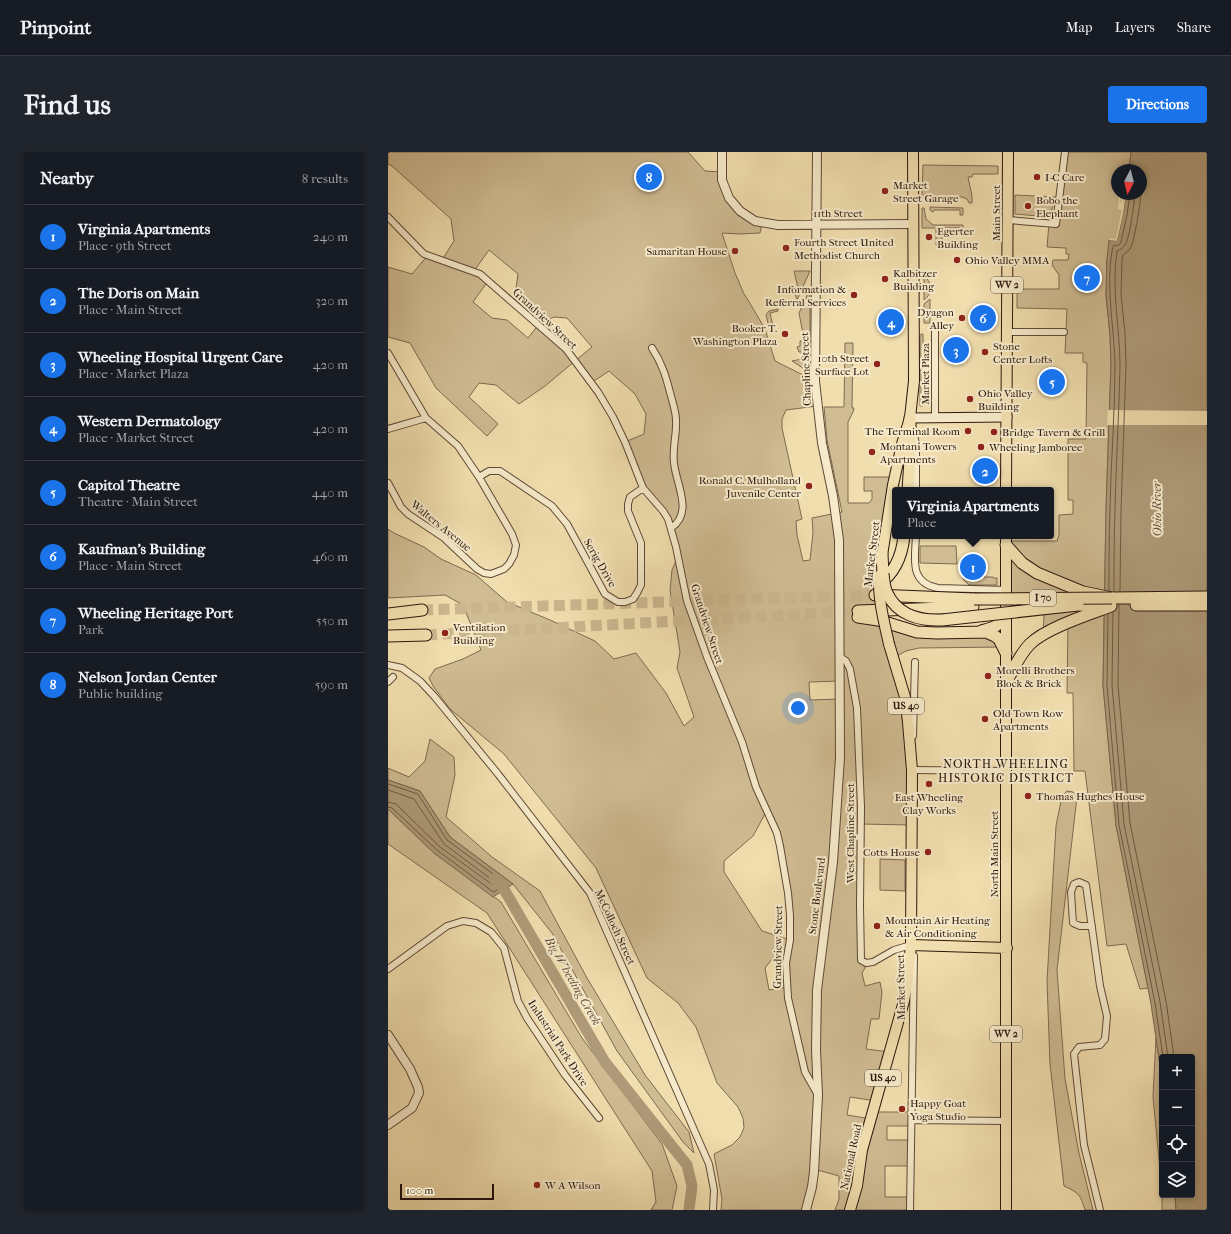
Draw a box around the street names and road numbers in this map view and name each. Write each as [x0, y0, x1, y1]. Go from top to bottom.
street label: Main Street [990, 185, 1003, 241]
street label: 11th Street [813, 207, 863, 220]
road number: WV 2 [991, 277, 1023, 293]
street label: Grandview Street [510, 286, 580, 352]
street label: Chapline Street [798, 332, 814, 406]
street label: Market Plaza [919, 342, 932, 405]
street label: Walters Avenue [407, 497, 474, 555]
street label: Market Street [862, 520, 882, 588]
street label: Serig Drive [581, 536, 619, 590]
street label: Grandview Street [688, 582, 726, 666]
road number: I 70 [1030, 590, 1056, 606]
road number: US 40 [888, 698, 924, 714]
street label: West Chapline Street [844, 783, 857, 884]
street label: North Main Street [988, 810, 1001, 898]
street label: Stone Boulevard [806, 856, 828, 935]
street label: McColloch Street [592, 887, 638, 967]
street label: Grandview Street [771, 905, 785, 989]
street label: Market Street [894, 954, 908, 1020]
street label: Industrial Park Drive [525, 997, 591, 1089]
road number: WV 2 [990, 1026, 1022, 1042]
road number: US 40 [865, 1070, 901, 1086]
street label: National Road [838, 1122, 865, 1191]

